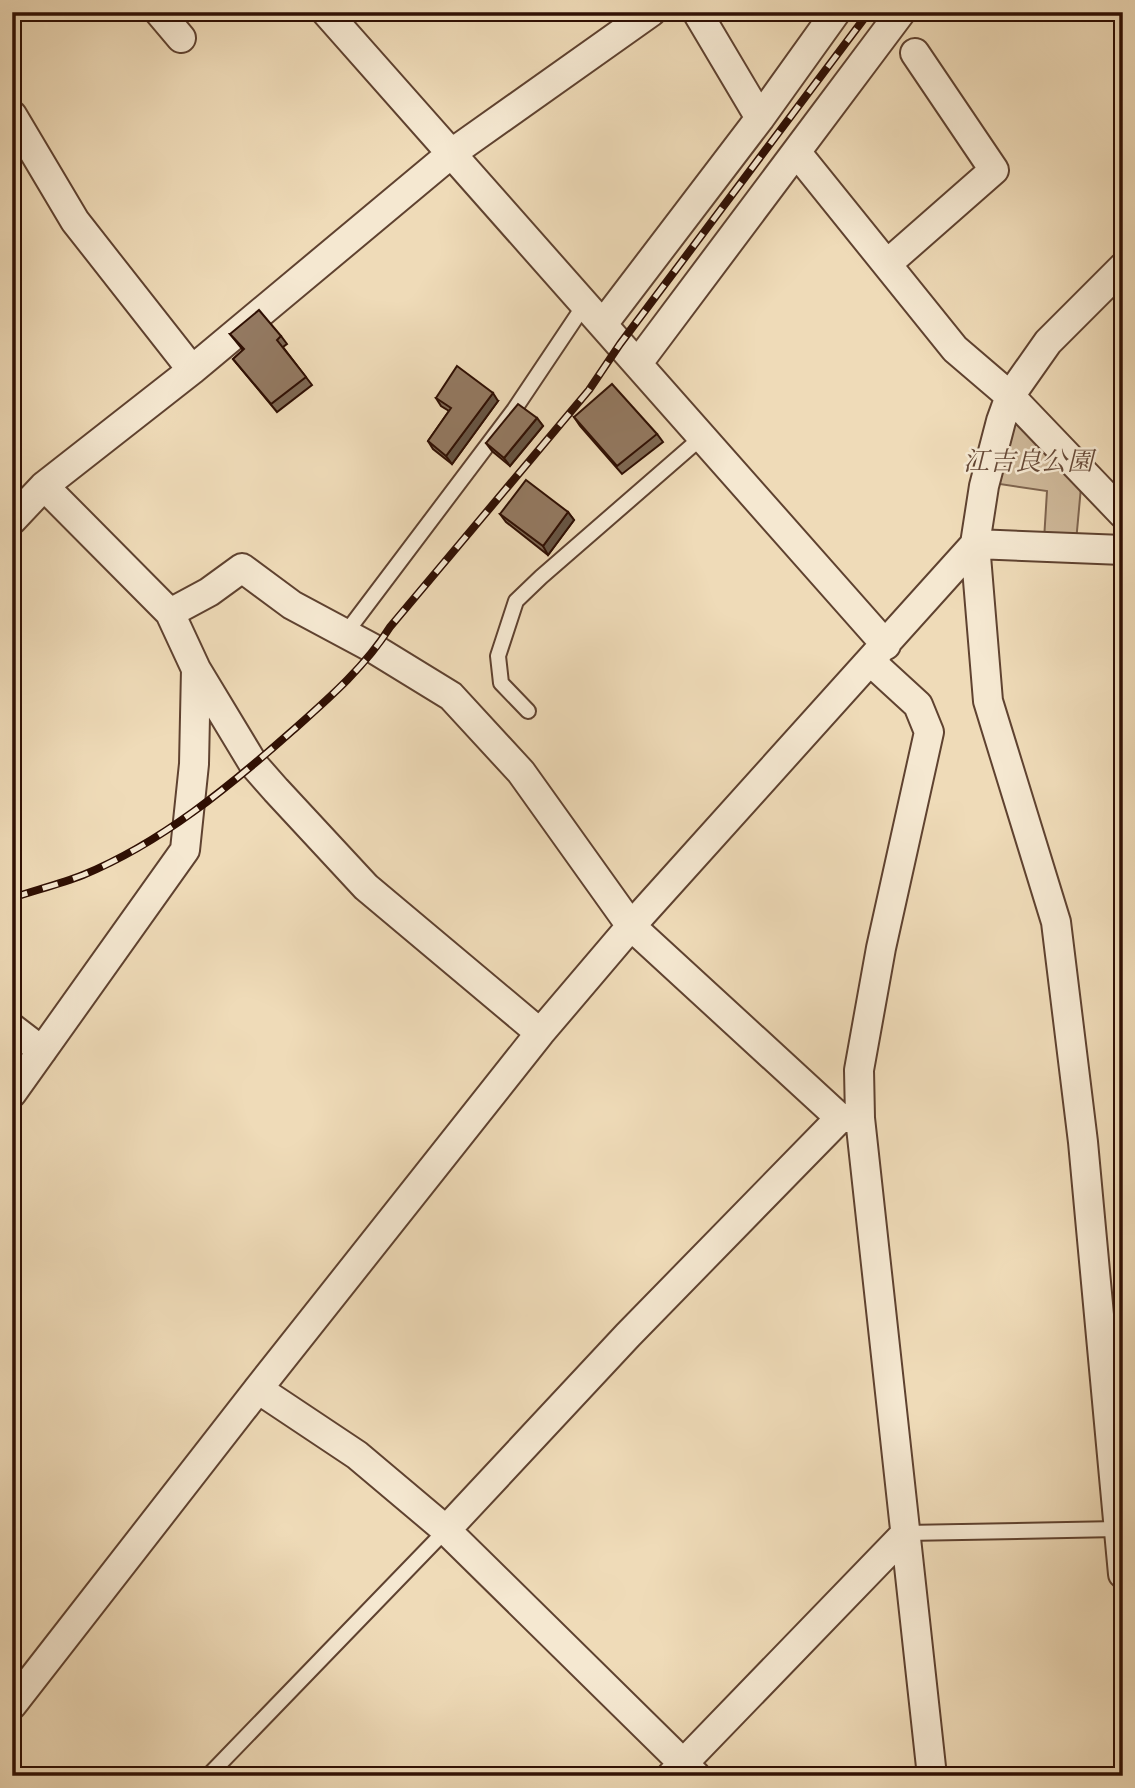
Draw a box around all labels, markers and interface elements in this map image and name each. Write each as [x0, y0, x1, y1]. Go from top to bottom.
park label: 江吉良公園 [963, 441, 1097, 480]

